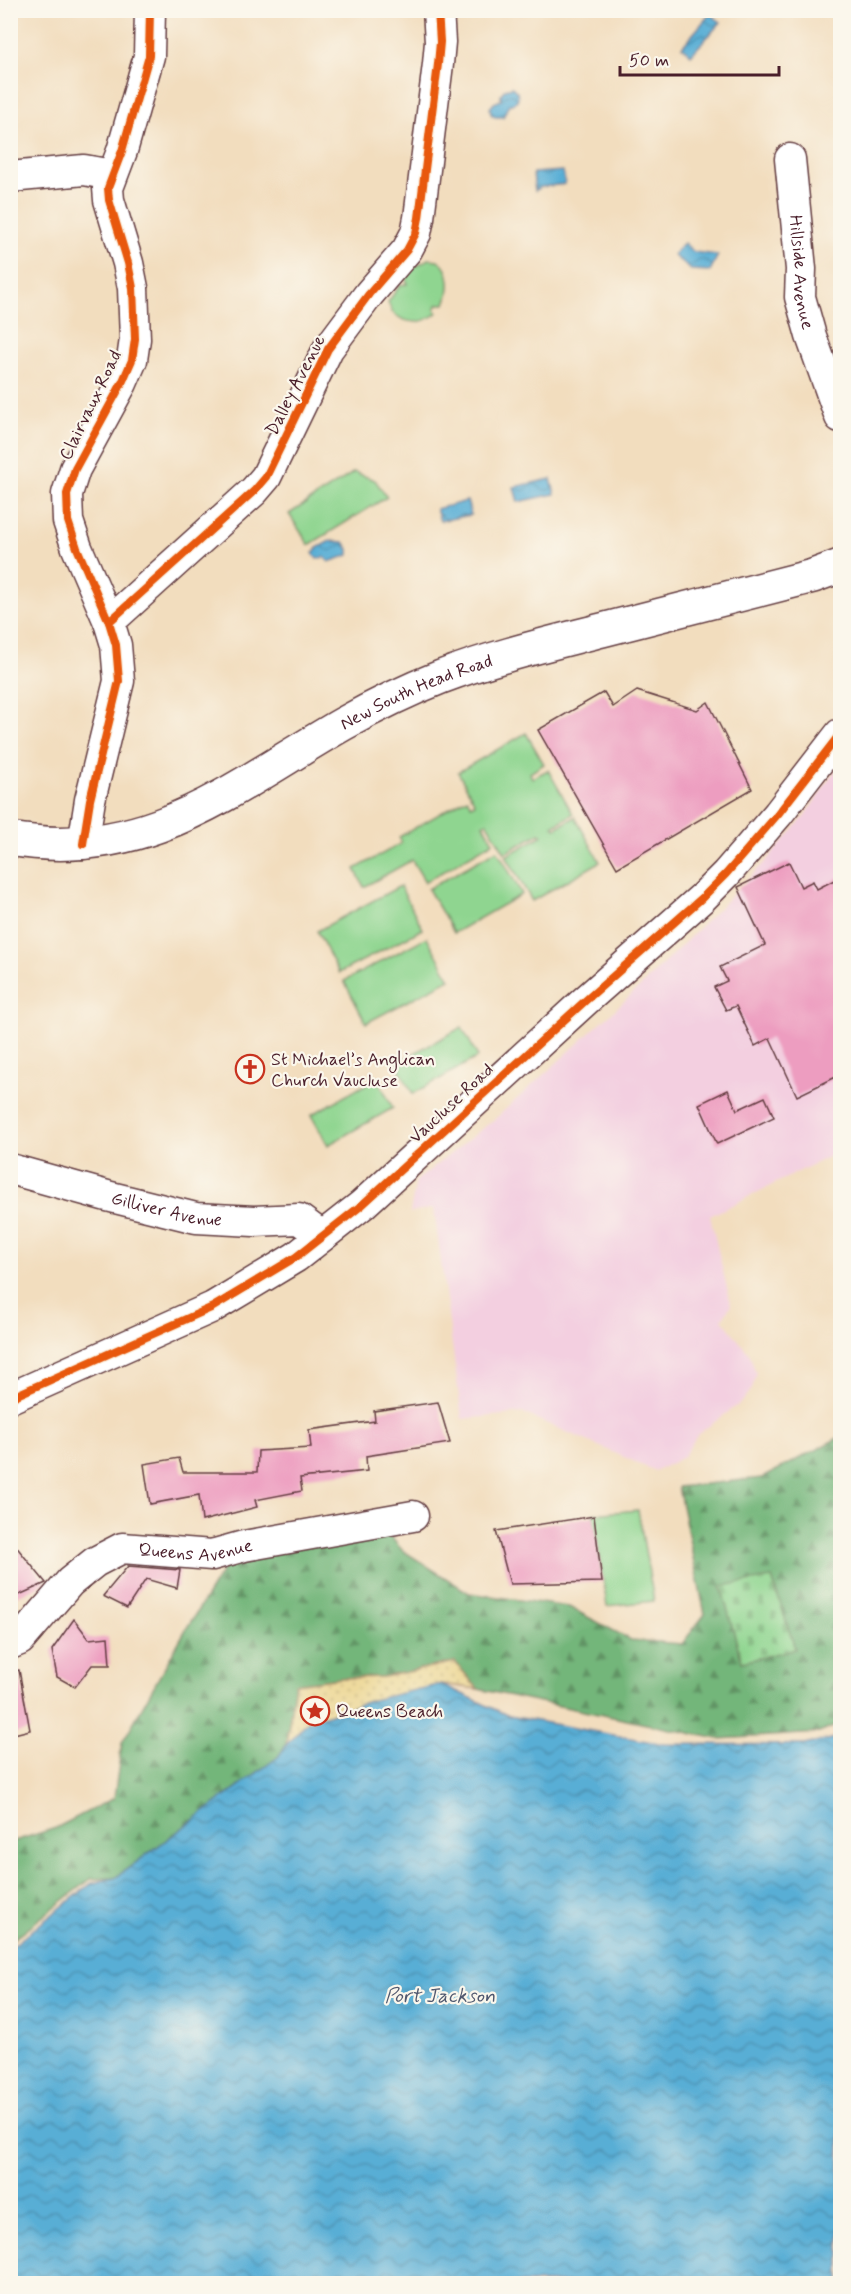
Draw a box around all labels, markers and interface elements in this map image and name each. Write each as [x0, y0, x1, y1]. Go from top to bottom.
scale bar [620, 39, 779, 77]
text: 50 m [629, 49, 669, 73]
street label: Hillside Avenue [783, 214, 820, 333]
street label: Dalley Avenue [260, 331, 332, 440]
street label: Clairvaux Road [54, 346, 128, 464]
street label: New South Head Road [336, 649, 495, 736]
place label: St Michael’s Anglican Church Vaucluse [271, 1048, 435, 1093]
church icon: St Michael’s Anglican Church Vaucluse [234, 1053, 266, 1085]
street label: Vaucluse Road [404, 1058, 499, 1149]
street label: Gilliver Avenue [109, 1186, 223, 1232]
street label: Queens Avenue [137, 1534, 255, 1568]
place icon: Queens Beach [299, 1695, 331, 1727]
place label: Queens Beach [336, 1700, 443, 1724]
water label: Port Jackson [385, 1983, 495, 2010]

